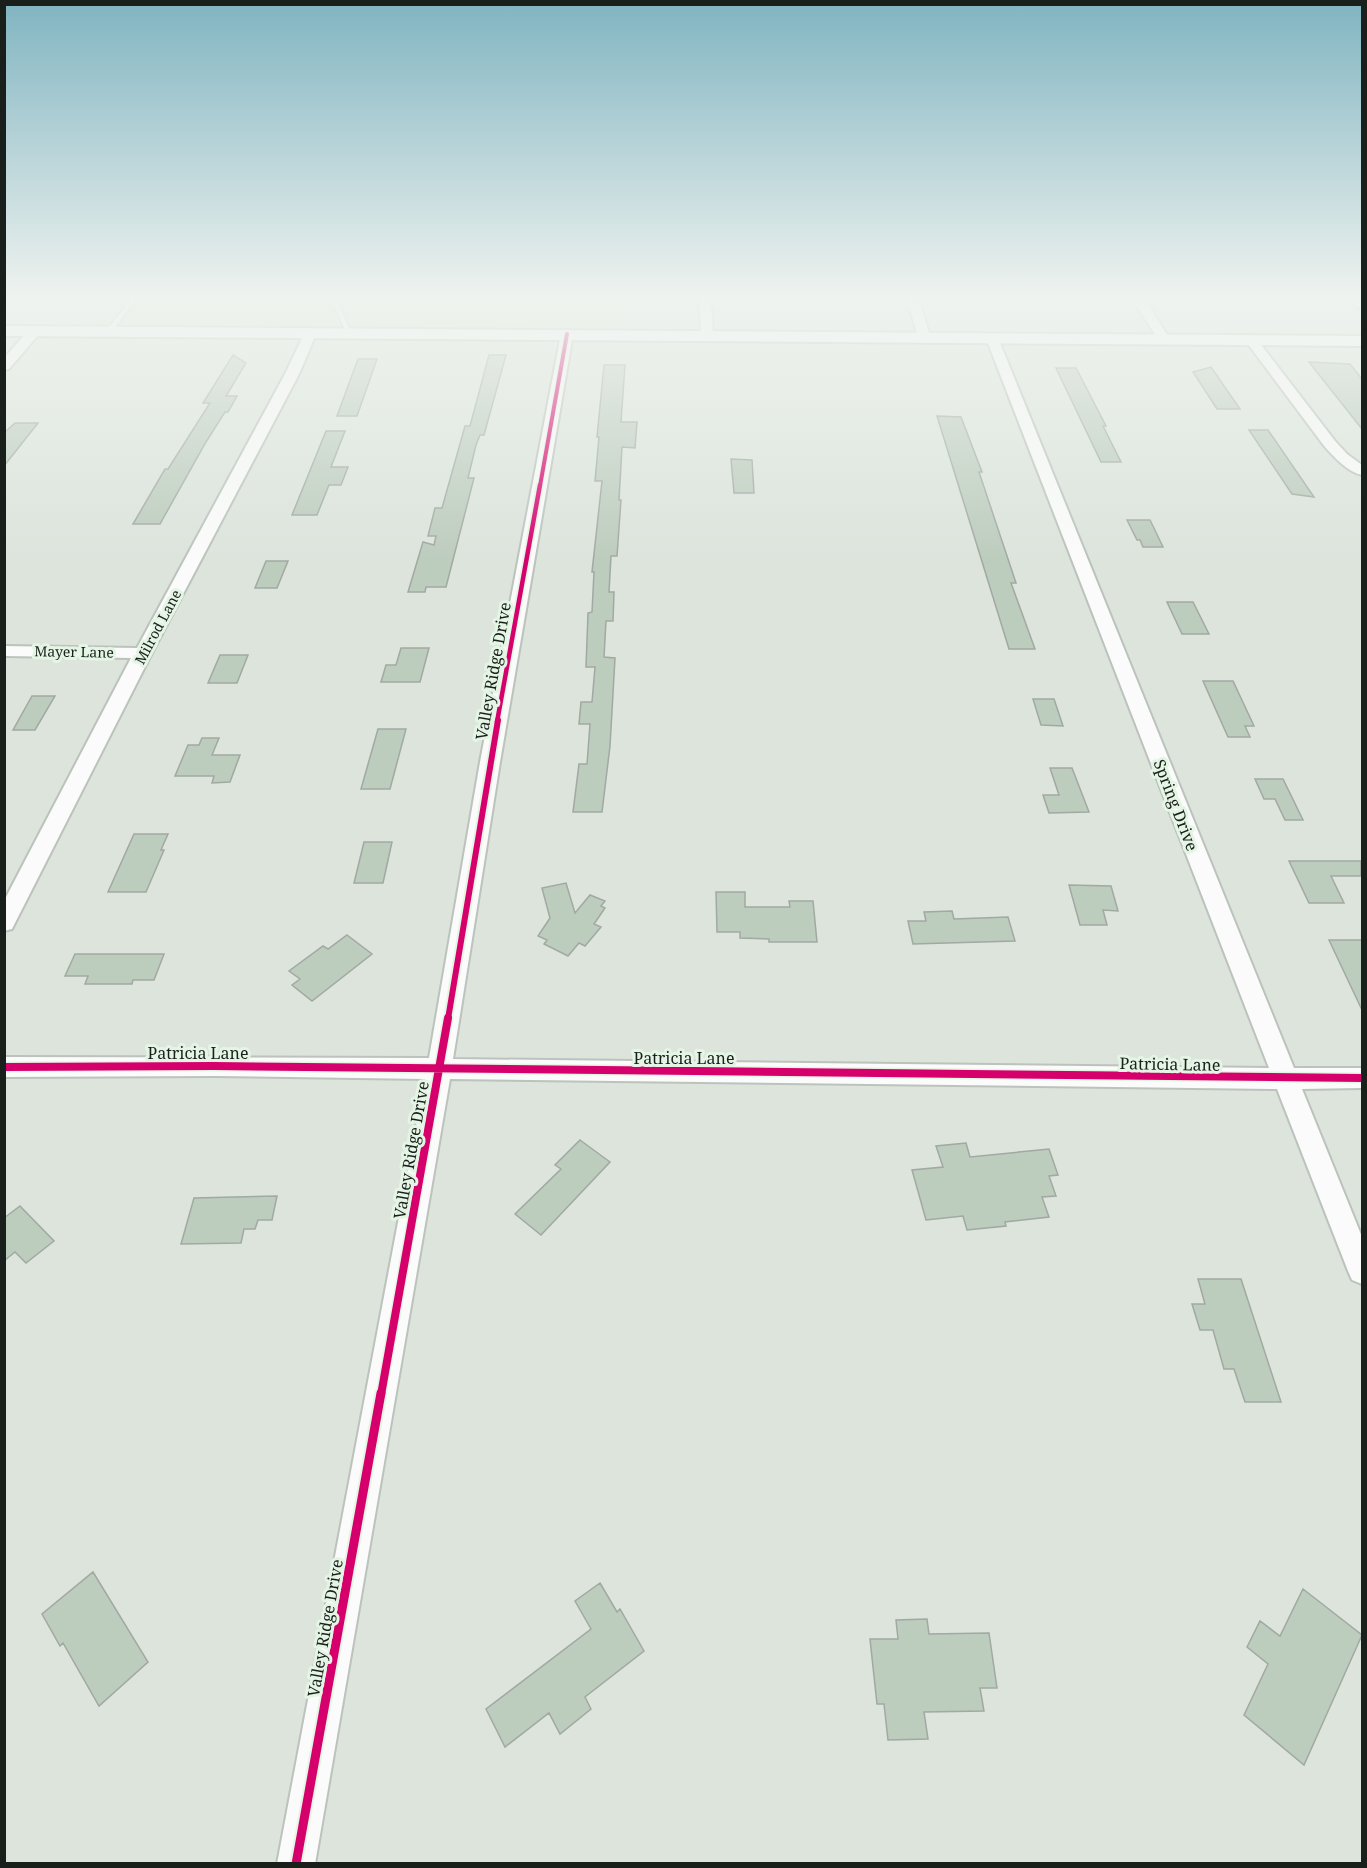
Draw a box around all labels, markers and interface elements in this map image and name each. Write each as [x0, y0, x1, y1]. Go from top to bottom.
street label: Milrod Lane [130, 586, 185, 667]
street label: Valley Ridge Drive [470, 600, 516, 742]
street label: Mayer Lane [34, 641, 114, 662]
street label: Spring Drive [1148, 756, 1204, 854]
street label: Patricia Lane [148, 1042, 248, 1064]
street label: Patricia Lane [634, 1047, 734, 1069]
street label: Patricia Lane [1119, 1052, 1221, 1076]
street label: Valley Ridge Drive [388, 1079, 434, 1221]
street label: Valley Ridge Drive [302, 1557, 348, 1699]

